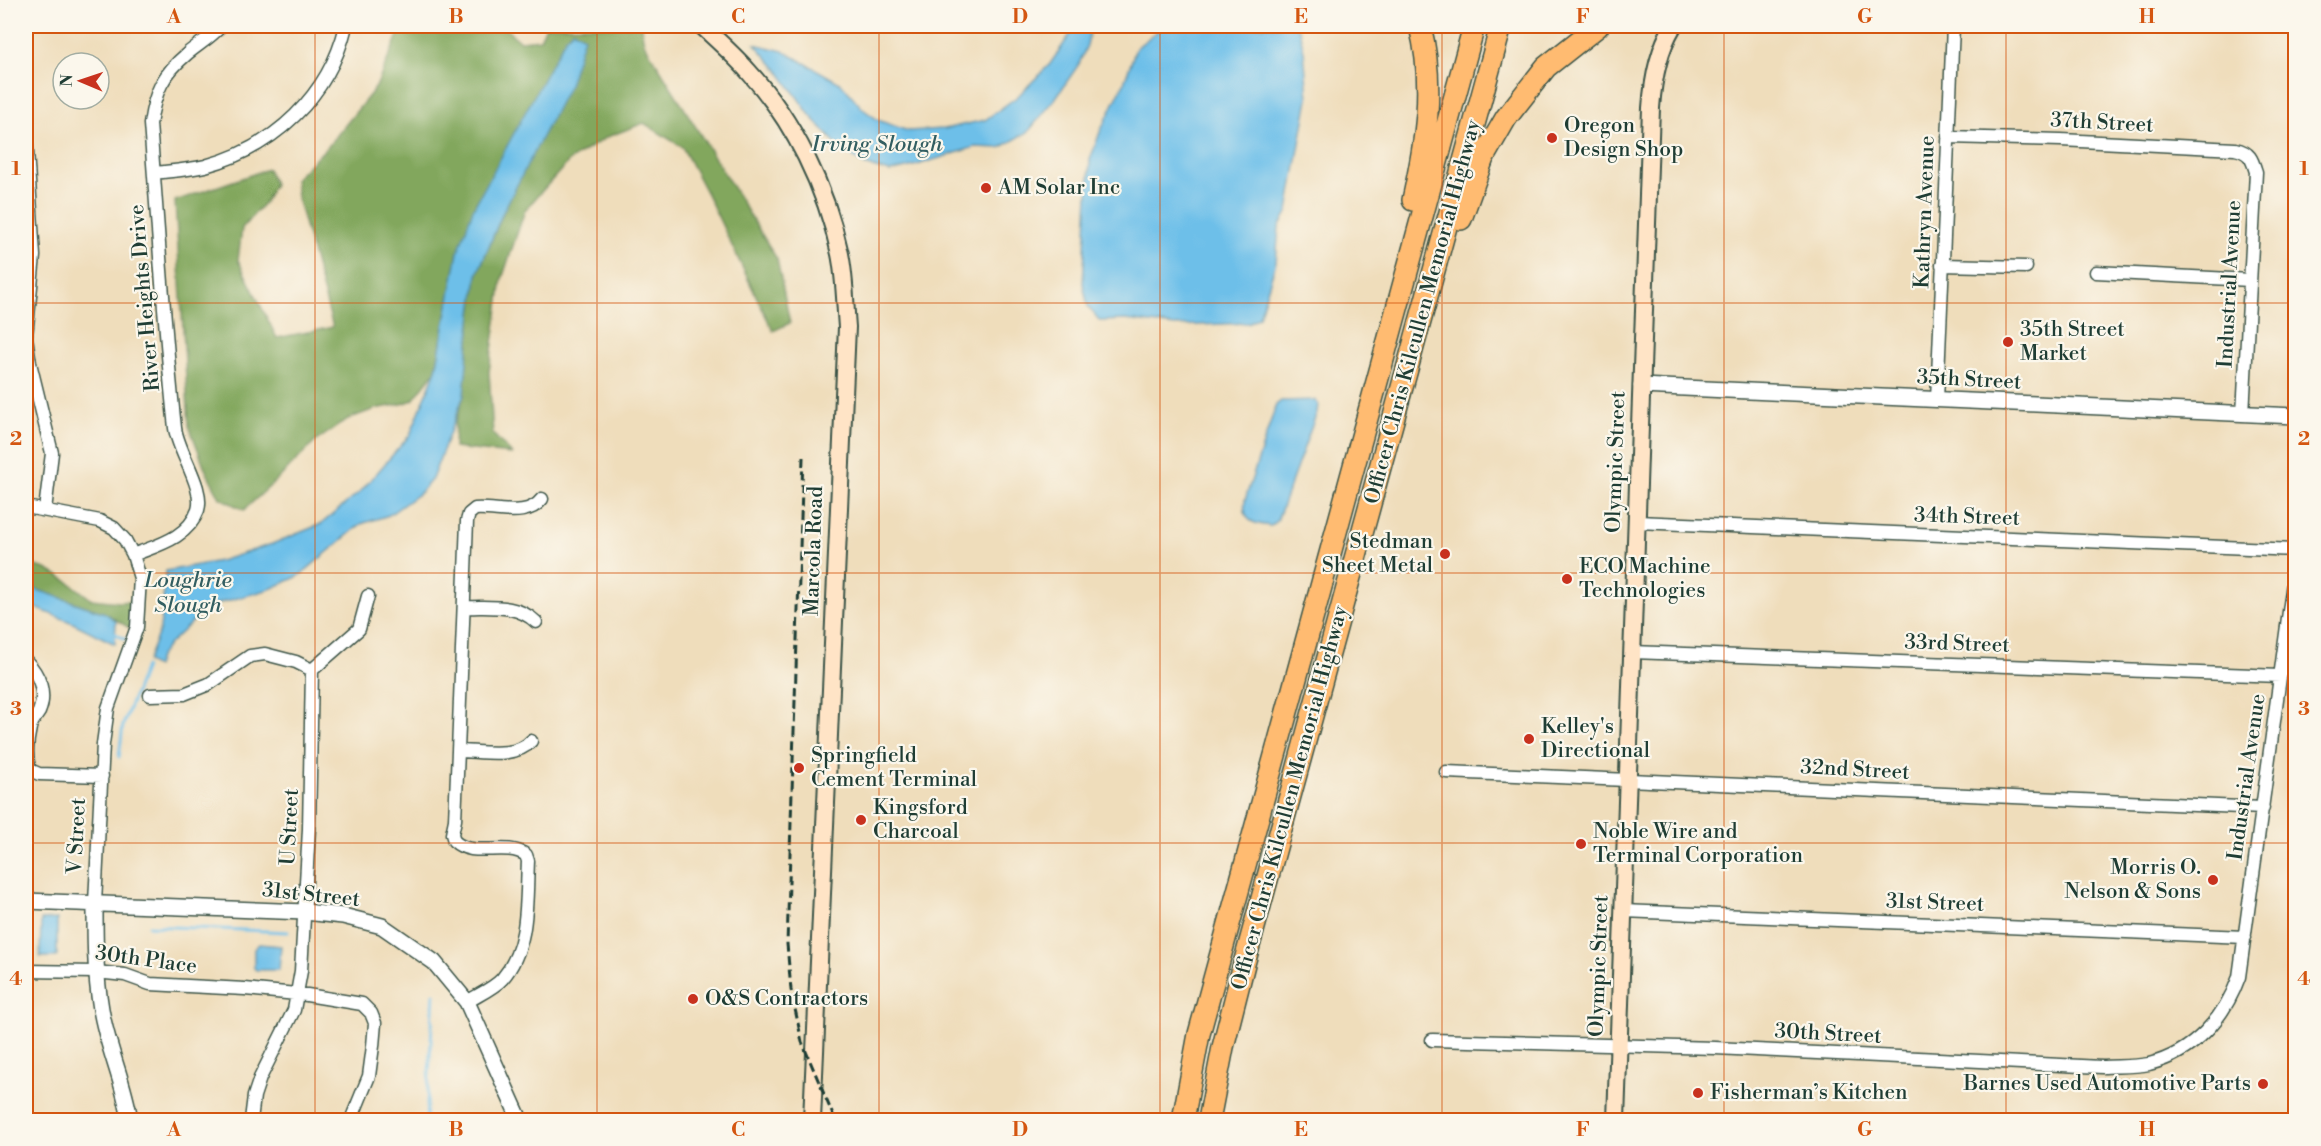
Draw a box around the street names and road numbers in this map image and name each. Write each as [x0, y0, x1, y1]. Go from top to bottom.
street label: 37th Street [2050, 107, 2155, 139]
street label: Officer Chris Kilcullen Memorial Highway [1359, 116, 1487, 507]
street label: Kathryn Avenue [1909, 135, 1941, 289]
street label: Industrial Avenue [2213, 199, 2247, 369]
street label: River Heights Drive [124, 203, 166, 393]
street label: 35th Street [1916, 364, 2023, 396]
street label: Olympic Street [1601, 390, 1631, 534]
street label: Marcola Road [799, 485, 829, 617]
street label: 34th Street [1914, 502, 2021, 532]
street label: Officer Chris Kilcullen Memorial Highway [1226, 602, 1354, 993]
street label: 33rd Street [1904, 629, 2011, 659]
street label: Industrial Avenue [2222, 692, 2272, 862]
street label: 32nd Street [1800, 754, 1911, 786]
street label: U Street [275, 787, 305, 866]
street label: V Street [62, 797, 92, 876]
street label: 31st Street [261, 877, 362, 913]
street label: 31st Street [1885, 888, 1985, 918]
street label: Olympic Street [1584, 894, 1614, 1038]
street label: 30th Place [93, 940, 199, 980]
street label: 30th Street [1774, 1018, 1883, 1050]

